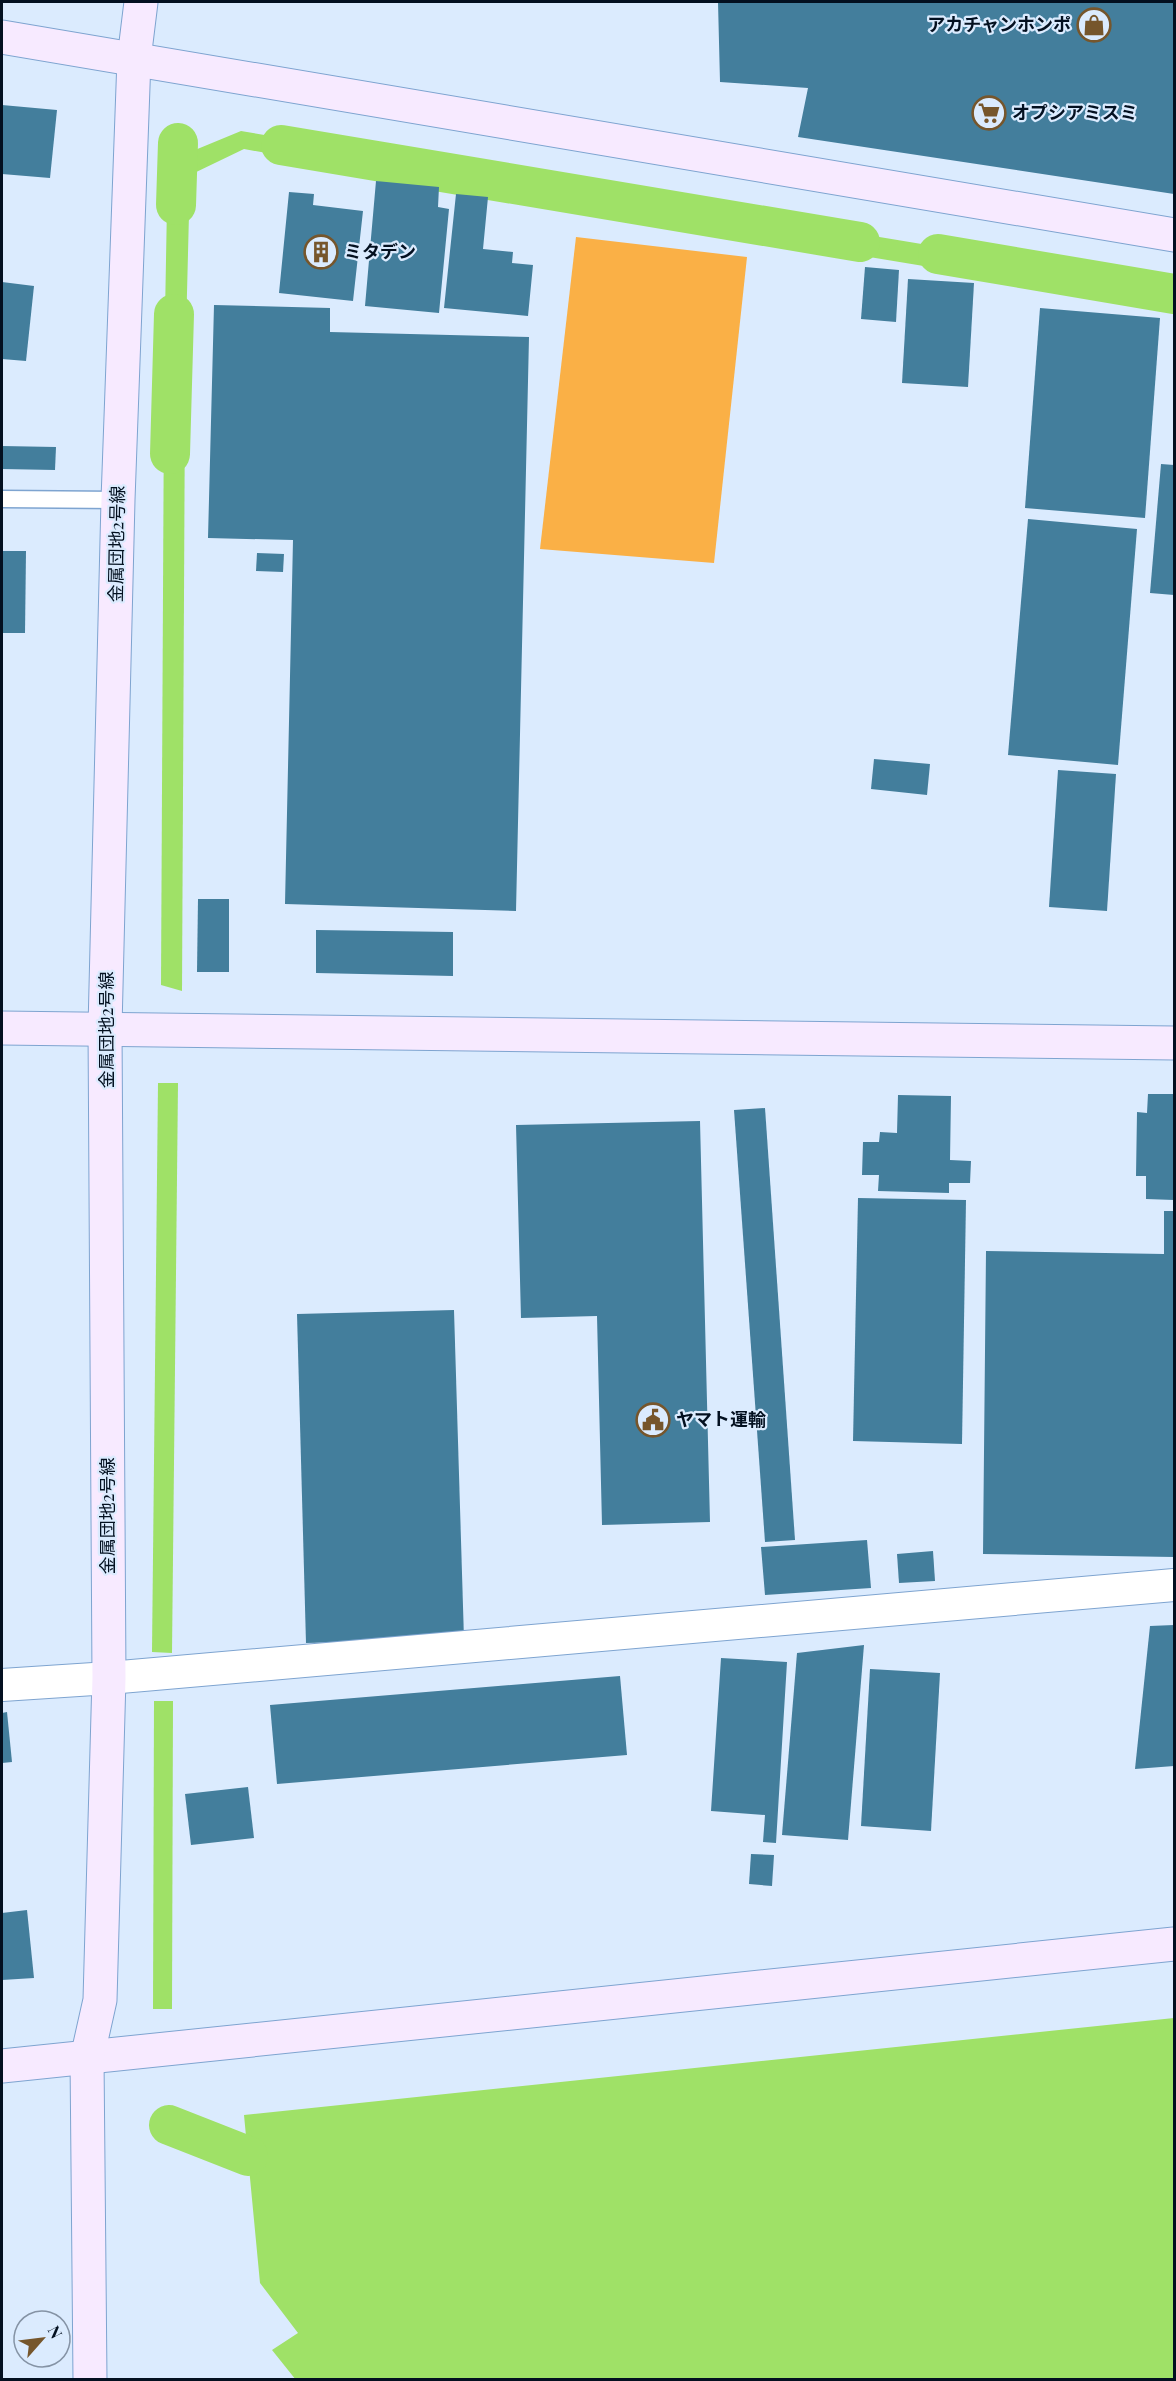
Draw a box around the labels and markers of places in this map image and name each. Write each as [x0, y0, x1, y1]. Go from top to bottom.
shop icon: アカチャンホンポ [1076, 7, 1112, 43]
place label: アカチャンホンポ [927, 12, 1071, 36]
supermarket icon: オプシアミスミ [971, 95, 1007, 131]
place label: オプシアミスミ [1012, 100, 1138, 124]
building icon: ミタデン [303, 234, 339, 270]
place label: ミタデン [344, 239, 416, 263]
public building icon: ヤマト運輸 [635, 1402, 671, 1438]
place label: ヤマト運輸 [676, 1407, 766, 1431]

